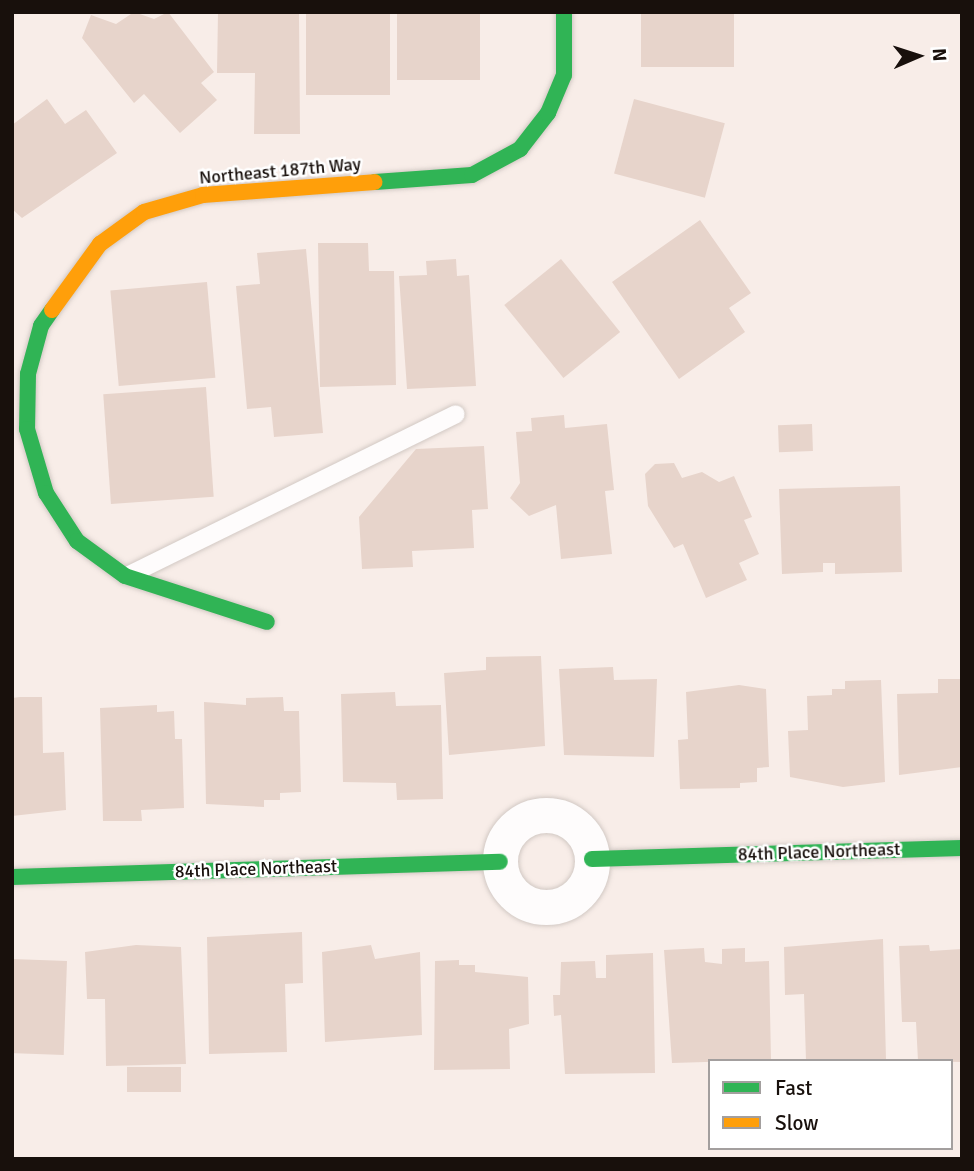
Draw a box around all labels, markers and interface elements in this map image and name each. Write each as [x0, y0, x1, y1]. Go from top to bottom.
north arrow [883, 21, 953, 91]
text: N [927, 48, 951, 62]
street label: Northeast 187th Way [198, 153, 362, 189]
street label: 84th Place Northeast [737, 838, 901, 866]
street label: 84th Place Northeast [174, 855, 338, 883]
legend [708, 1059, 953, 1150]
text: Fast [775, 1075, 812, 1101]
text: Slow [775, 1110, 819, 1136]

